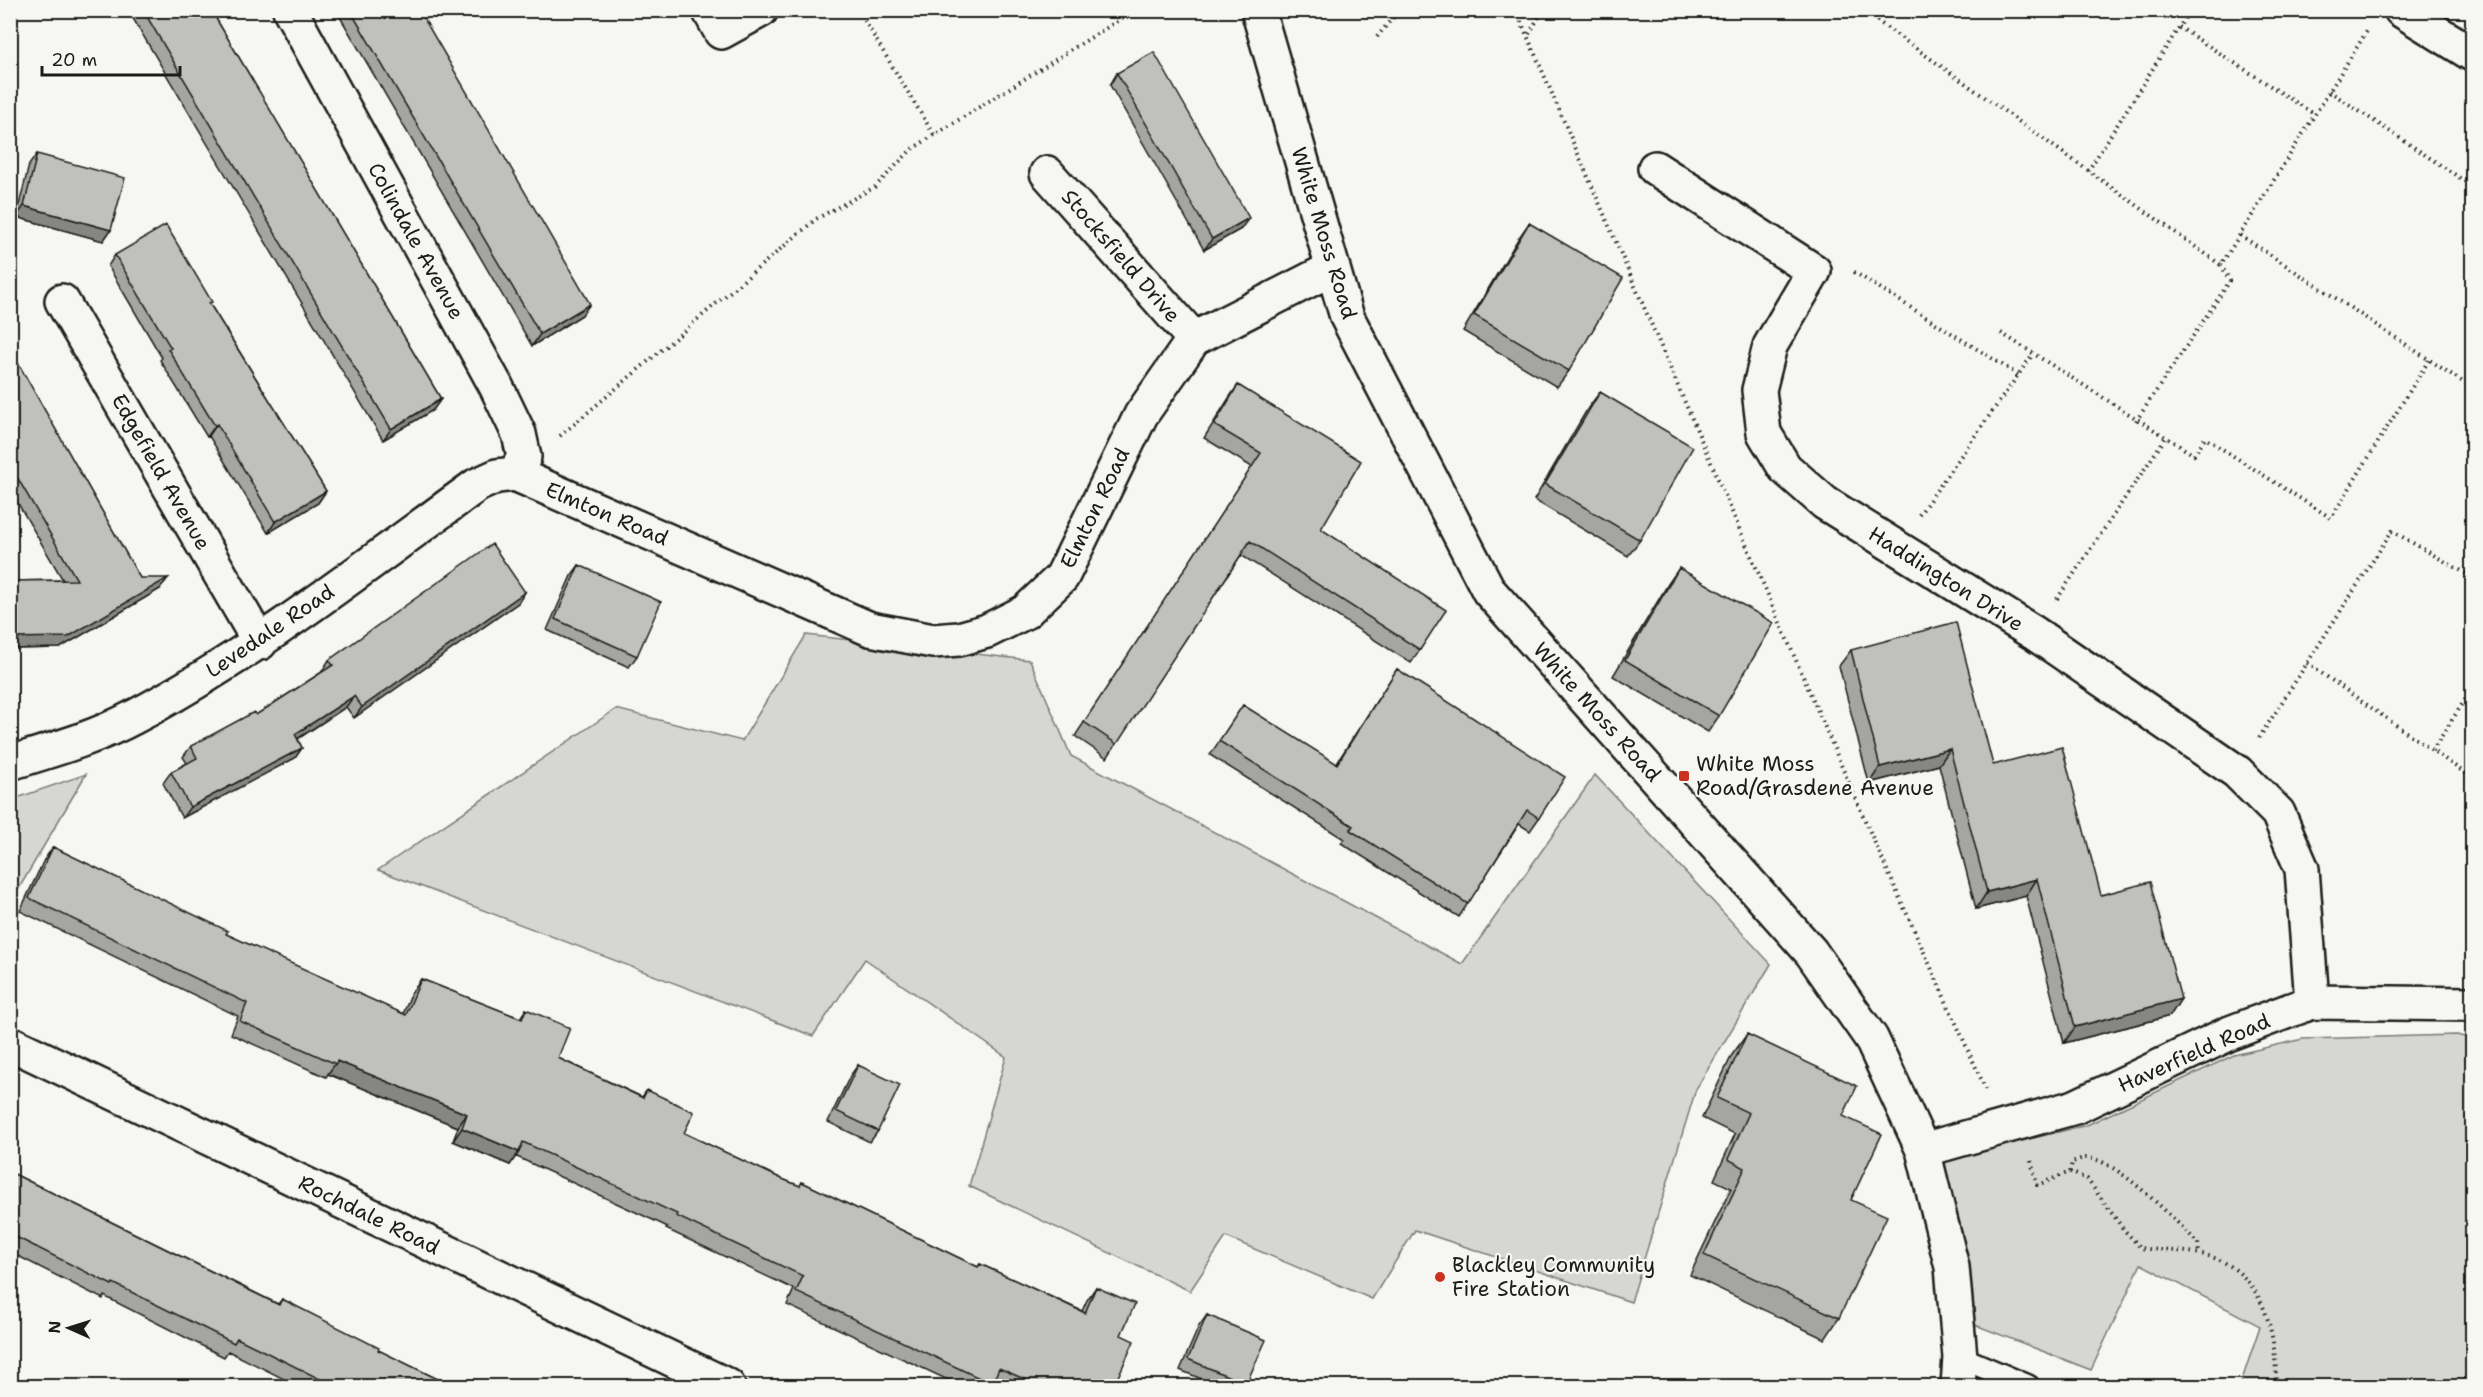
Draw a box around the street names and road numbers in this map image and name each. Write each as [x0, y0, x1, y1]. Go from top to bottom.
street label: White Moss Road [1285, 144, 1363, 322]
street label: Colindale Avenue [361, 158, 471, 324]
street label: Stocksfield Drive [1055, 183, 1187, 329]
street label: Edgefield Avenue [105, 389, 217, 555]
street label: Elmton Road [1054, 443, 1136, 573]
street label: Elmton Road [541, 476, 673, 552]
street label: Haddington Drive [1863, 520, 2029, 638]
street label: Levedale Road [200, 578, 340, 684]
street label: White Moss Road [1527, 636, 1667, 788]
street label: Haverfield Road [2113, 1007, 2275, 1099]
street label: Rochdale Road [294, 1169, 444, 1261]

